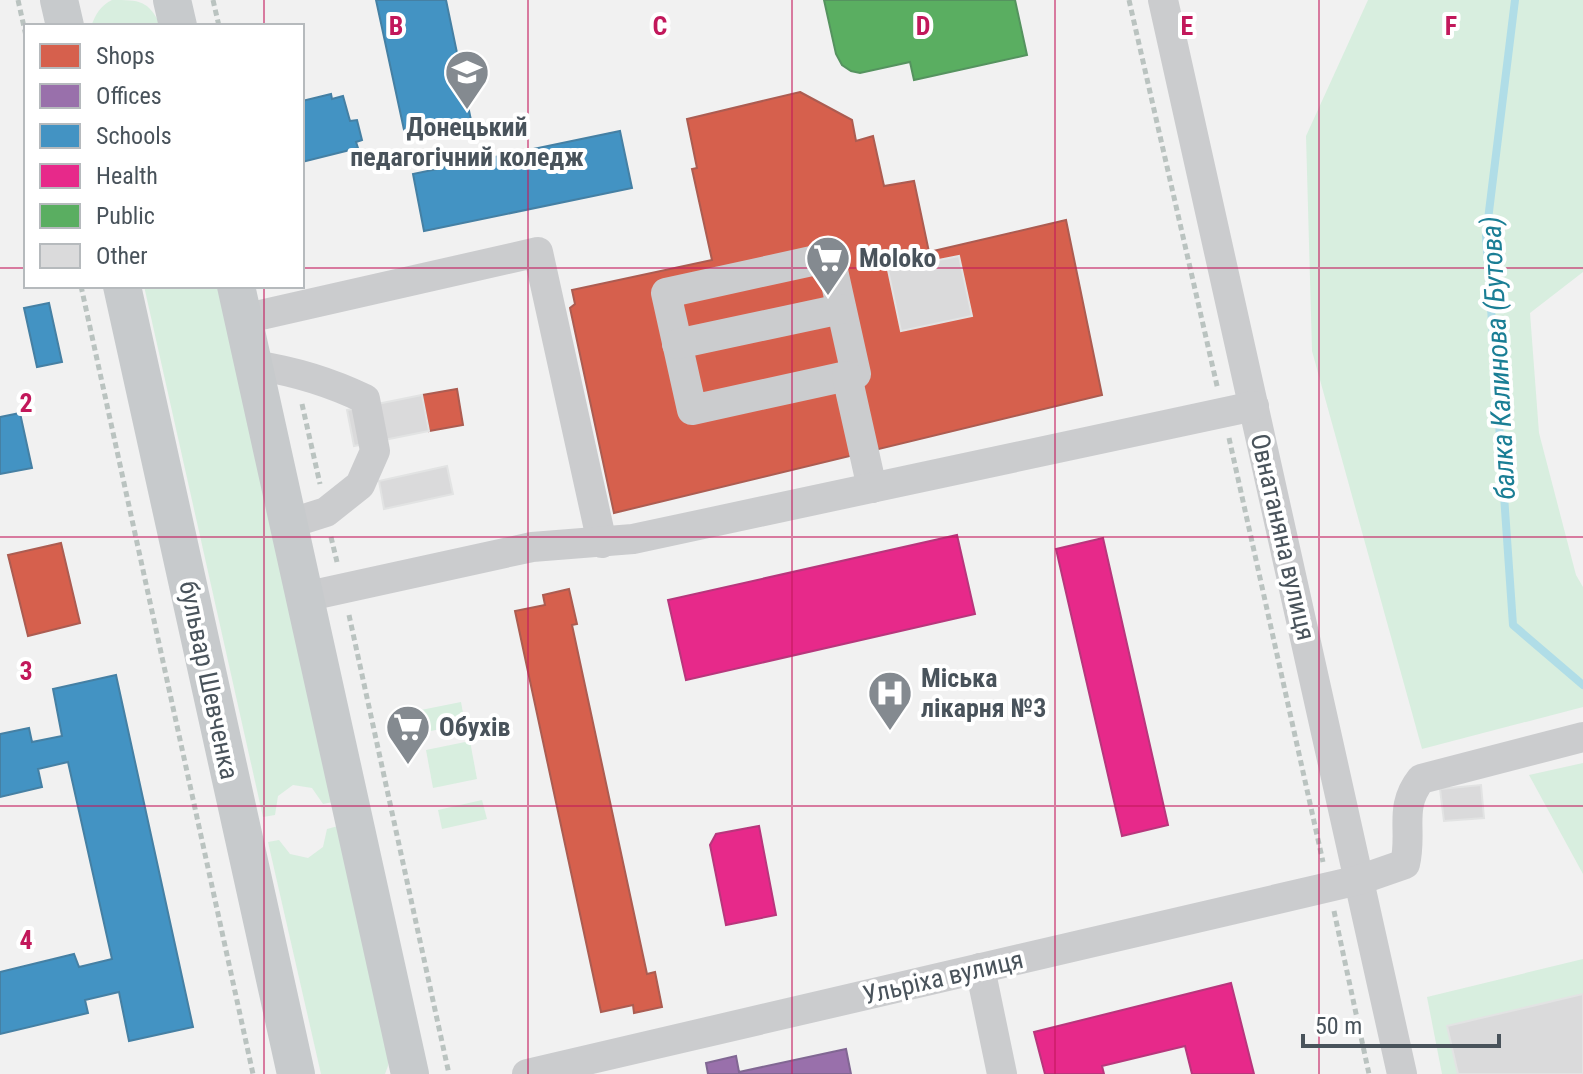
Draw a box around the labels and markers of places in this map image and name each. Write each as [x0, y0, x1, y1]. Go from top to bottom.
school or university icon: Донецький педагогічний коледж [443, 48, 491, 111]
place label: Донецький педагогічний коледж [350, 112, 584, 172]
supermarket icon: Moloko [804, 234, 852, 297]
place label: Moloko [859, 243, 937, 273]
place label: Міська лікарня №3 [921, 663, 1046, 723]
hospital icon: Міська лікарня №3 [866, 669, 914, 732]
supermarket icon: Обухів [384, 703, 432, 766]
place label: Обухів [439, 712, 511, 742]

